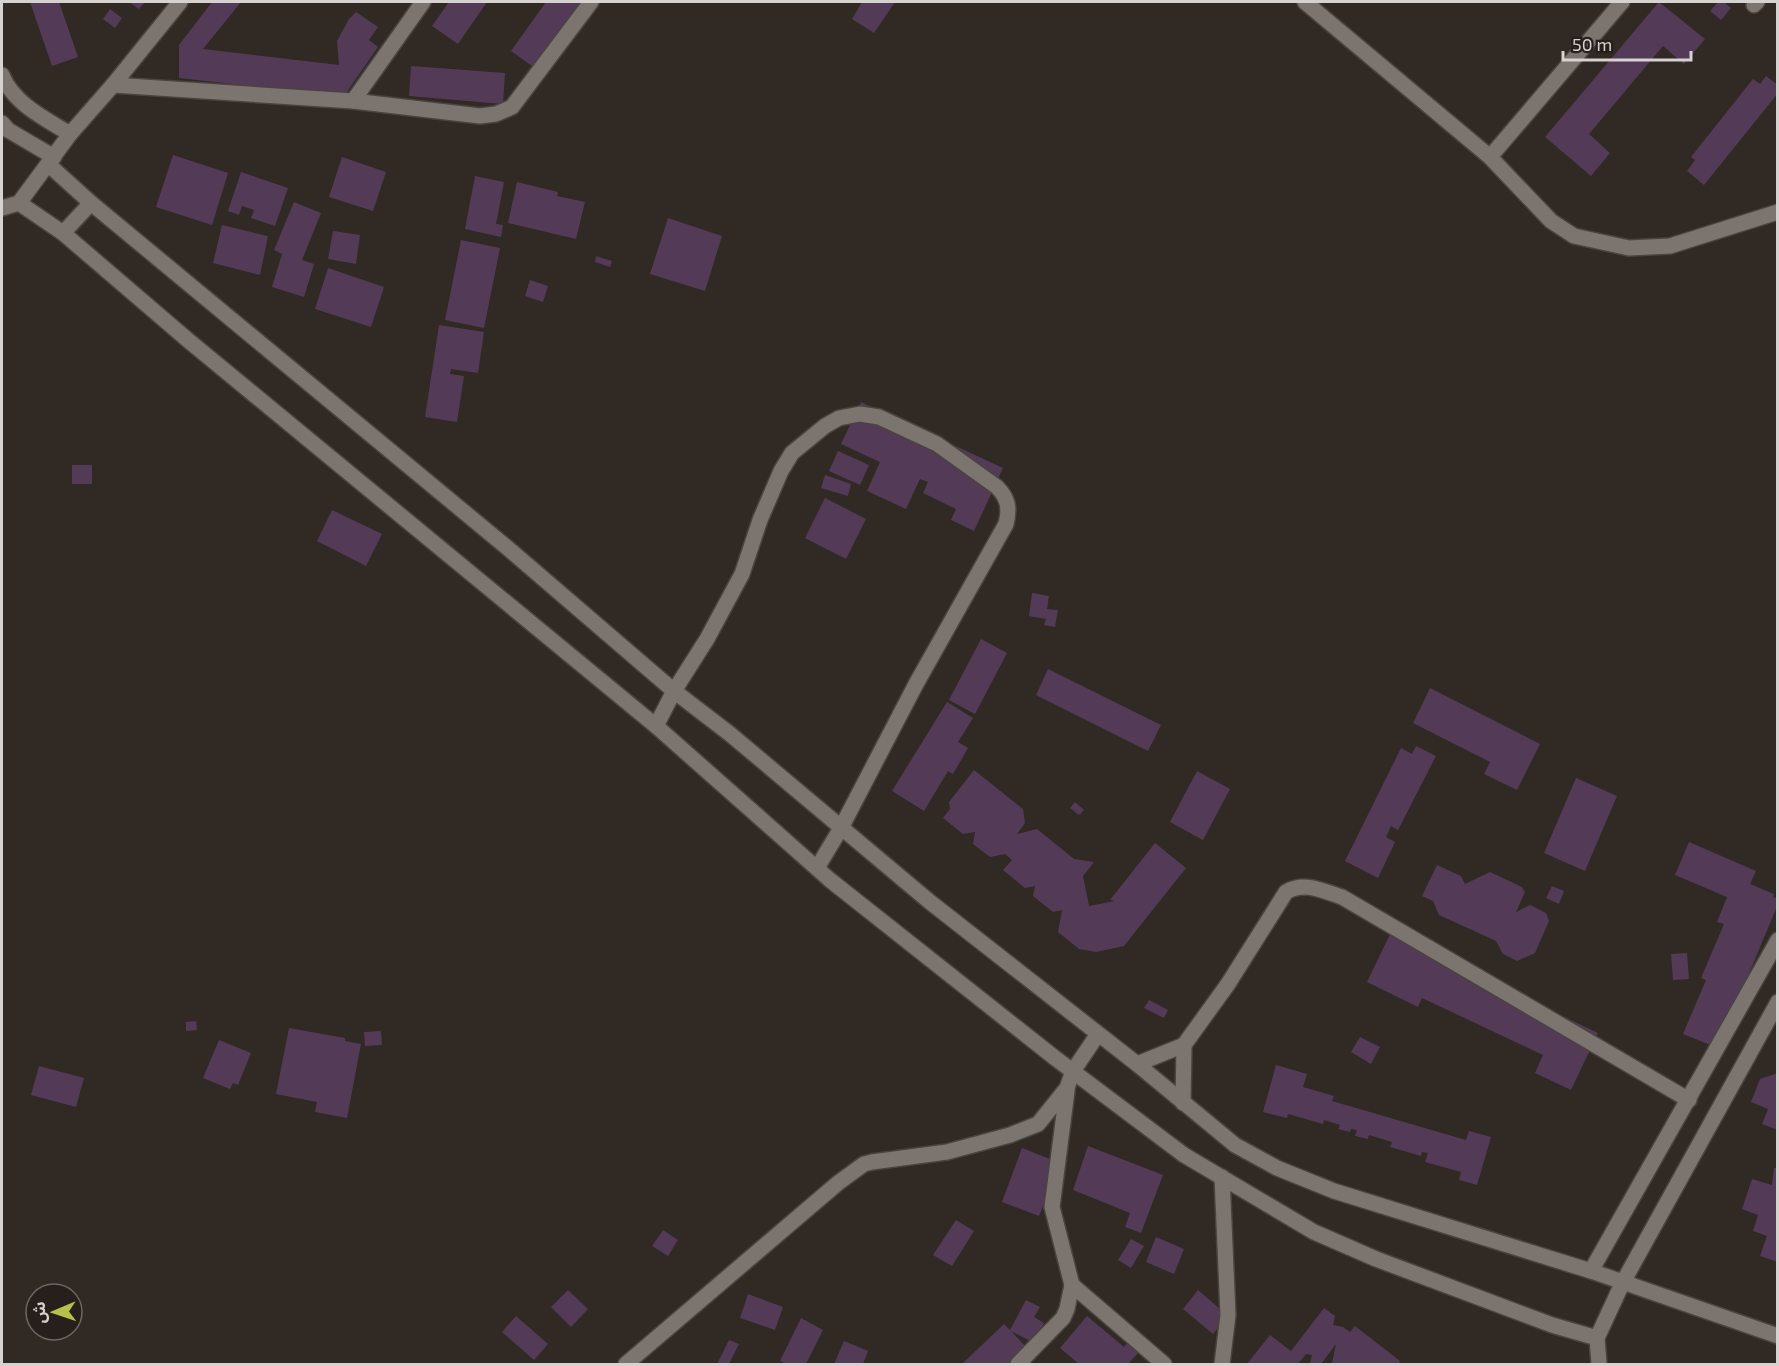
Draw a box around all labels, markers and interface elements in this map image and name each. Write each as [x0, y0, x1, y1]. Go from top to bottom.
scale bar [1563, 24, 1690, 62]
text: 50 m [1572, 33, 1612, 55]
north arrow [24, 1282, 84, 1342]
text: ش [29, 1301, 49, 1324]

